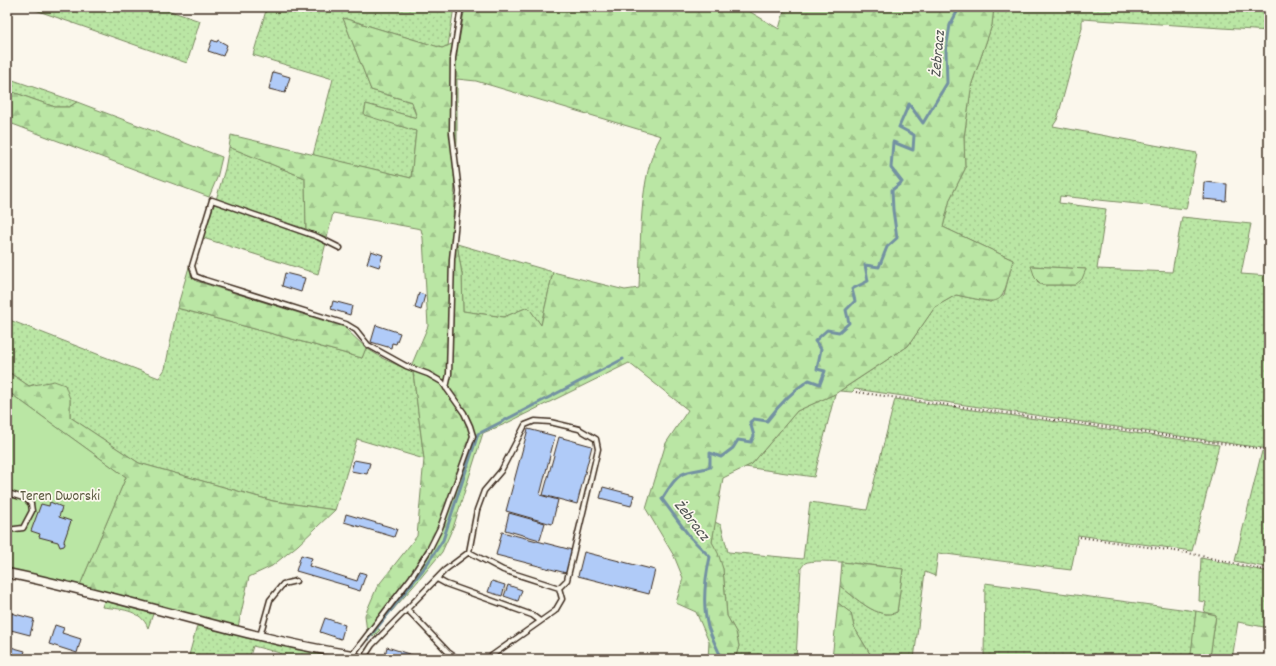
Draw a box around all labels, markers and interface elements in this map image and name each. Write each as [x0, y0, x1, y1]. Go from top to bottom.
water label: Żebracz [925, 29, 952, 79]
park label: Teren Dworski [20, 486, 100, 508]
water label: Żebracz [667, 495, 715, 547]

